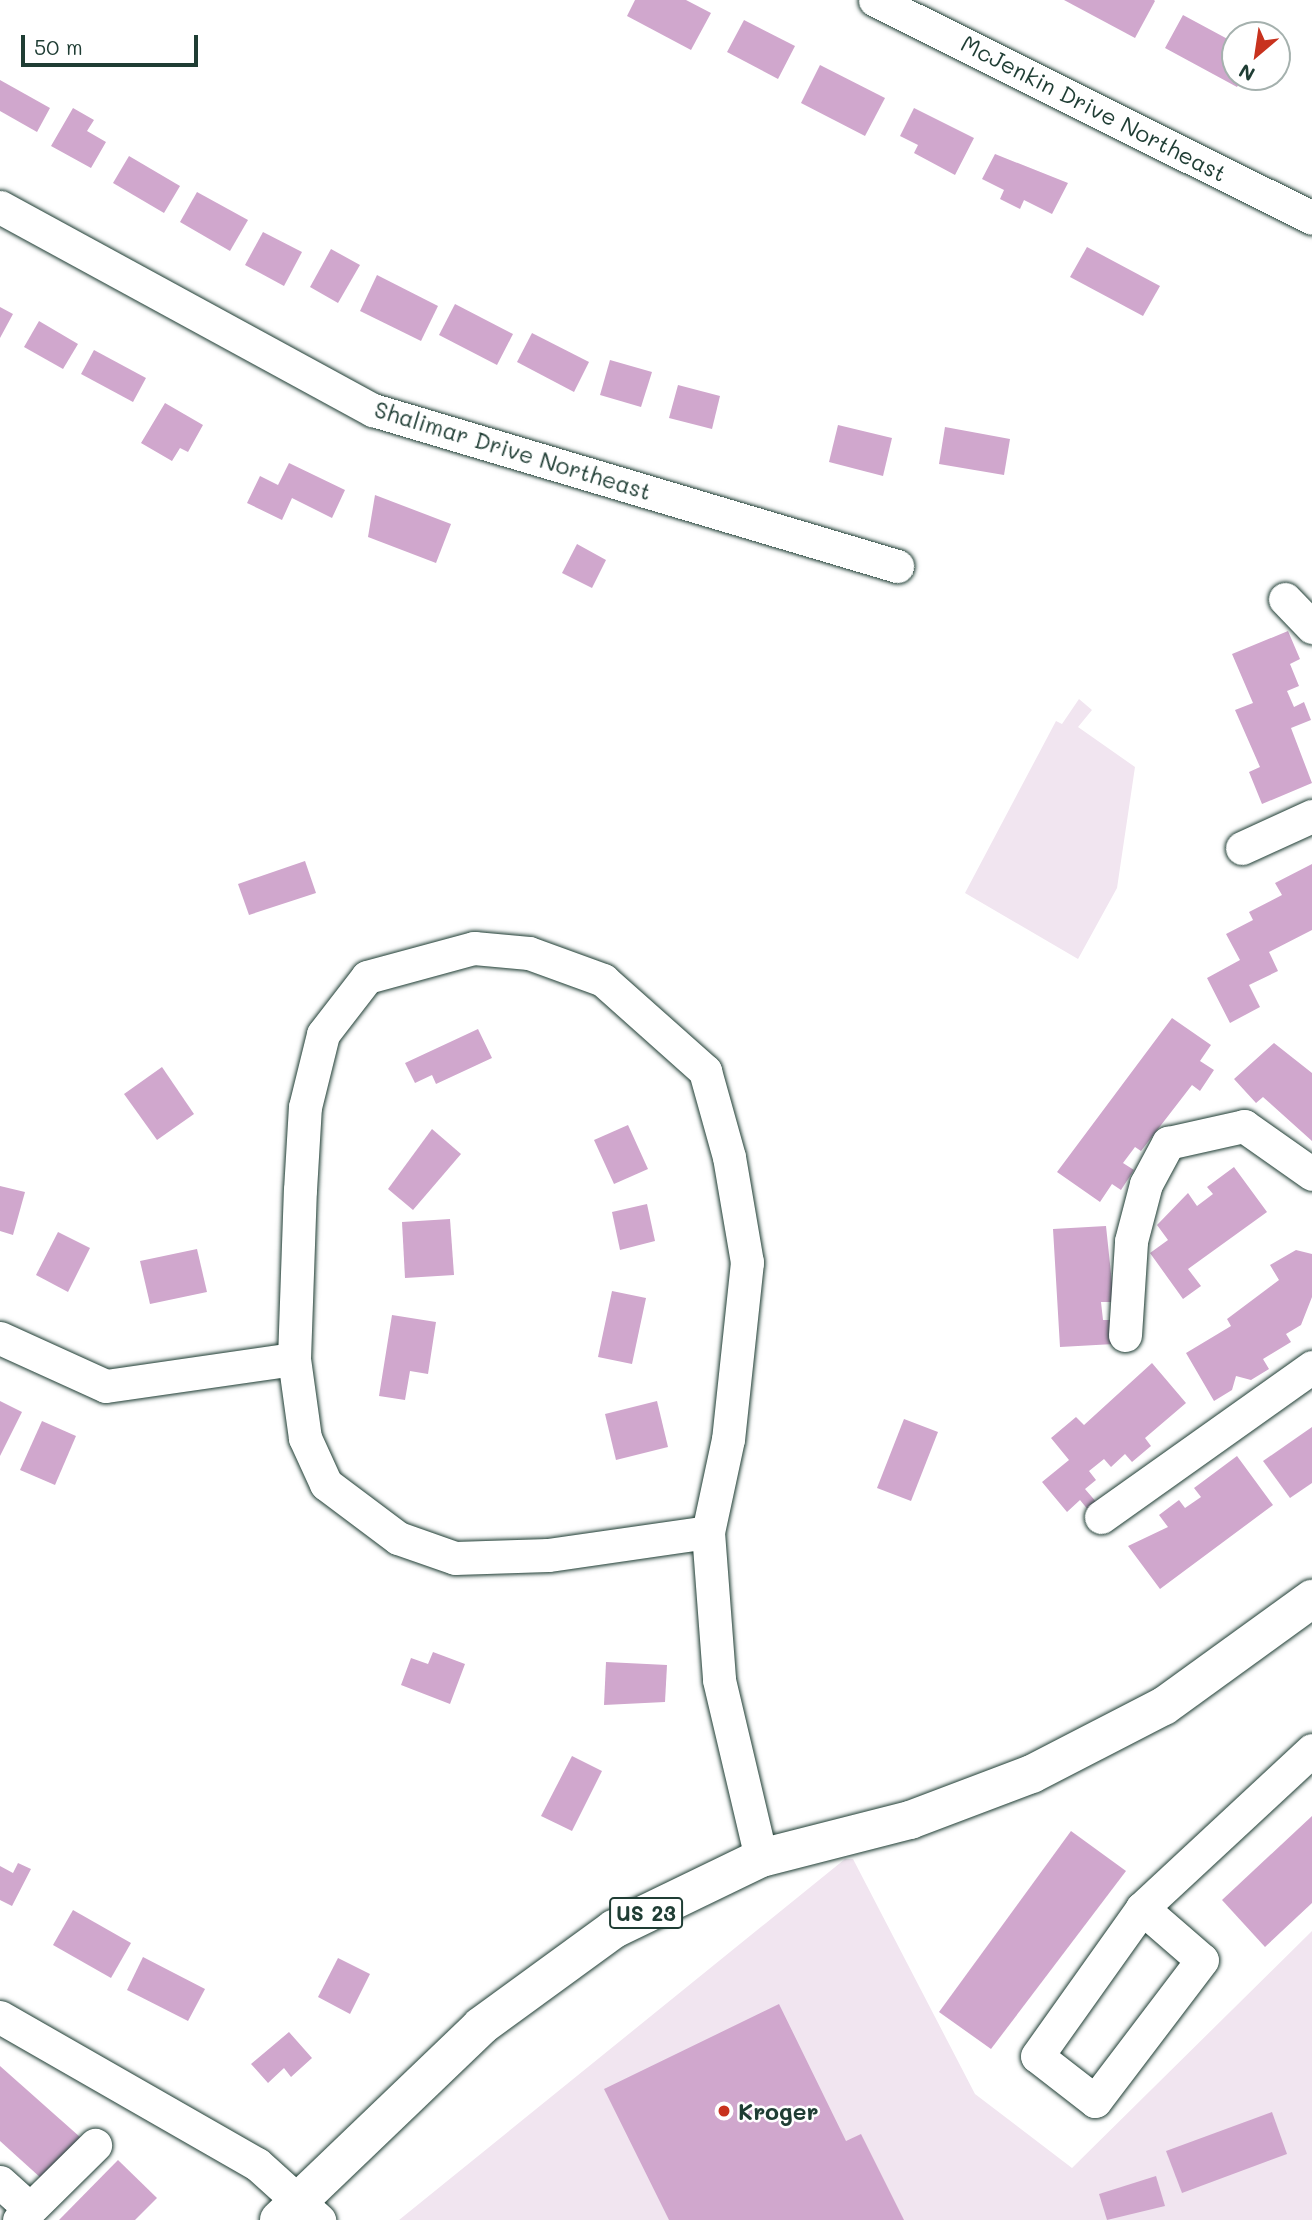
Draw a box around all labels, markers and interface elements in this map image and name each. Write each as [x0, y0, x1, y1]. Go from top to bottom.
scale bar [24, 21, 201, 65]
north arrow [1221, 21, 1291, 91]
street label: McJenkin Drive Northeast [957, 29, 1231, 187]
text: 50 m [34, 33, 83, 60]
text: N [1234, 59, 1259, 87]
street label: Shalimar Drive Northeast [371, 395, 655, 505]
road number: US 23 [608, 1896, 684, 1930]
place label: Kroger [738, 2097, 818, 2125]
marker: Kroger [716, 2103, 732, 2119]

